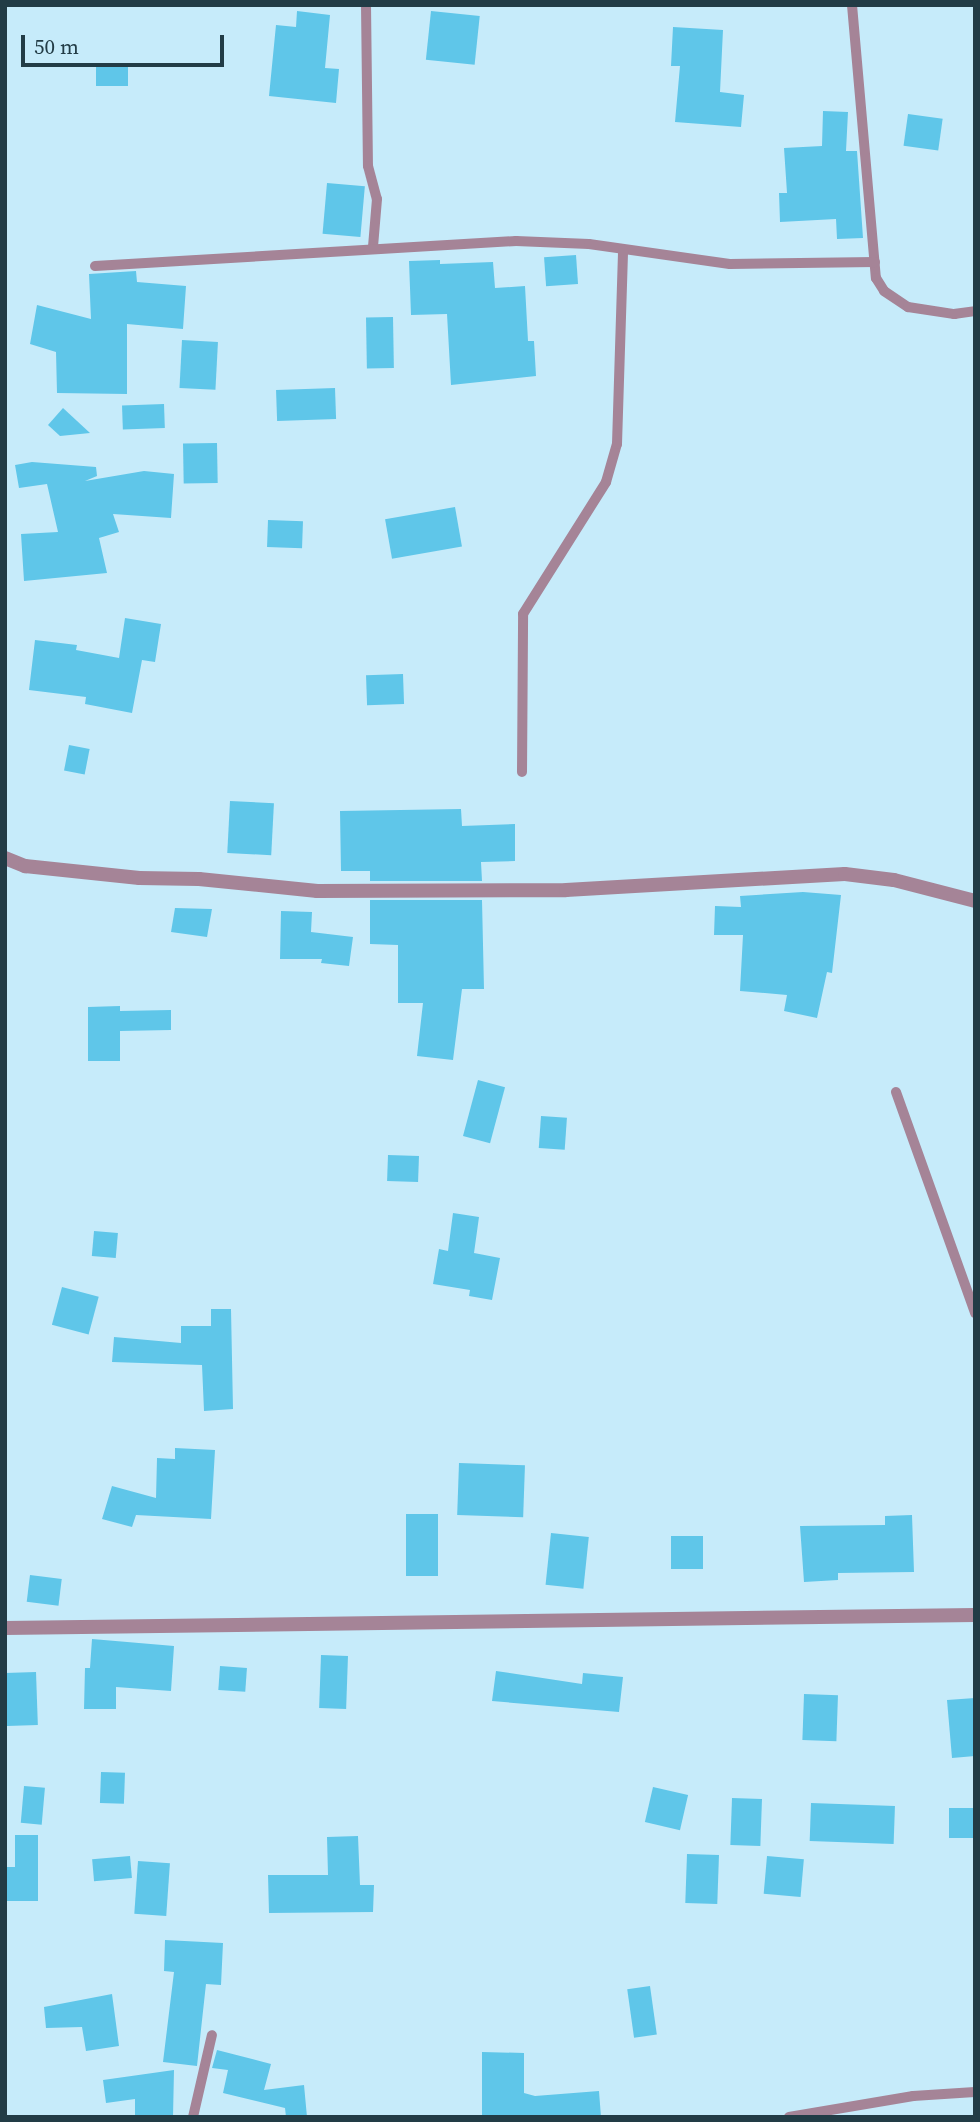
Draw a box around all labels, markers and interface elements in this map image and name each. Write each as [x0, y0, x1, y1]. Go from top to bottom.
scale bar [24, 21, 228, 65]
text: 50 m [34, 32, 79, 61]

